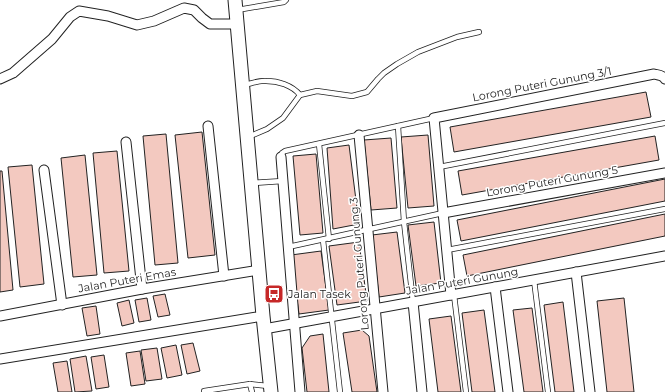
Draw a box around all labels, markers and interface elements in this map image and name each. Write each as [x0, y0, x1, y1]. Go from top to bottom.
street label: Lorong Puteri Gunung 3/1 [471, 64, 613, 104]
street label: Lorong Puteri Gunung 5 [485, 163, 619, 199]
street label: Lorong Puteri Gunung 3 [346, 197, 372, 331]
street label: Jalan Puteri Emas [76, 264, 178, 296]
street label: Jalan Puteri Gunung [404, 264, 519, 298]
bus stop icon: Jalan Tasek [263, 283, 285, 305]
place label: Jalan Tasek [287, 287, 351, 301]

